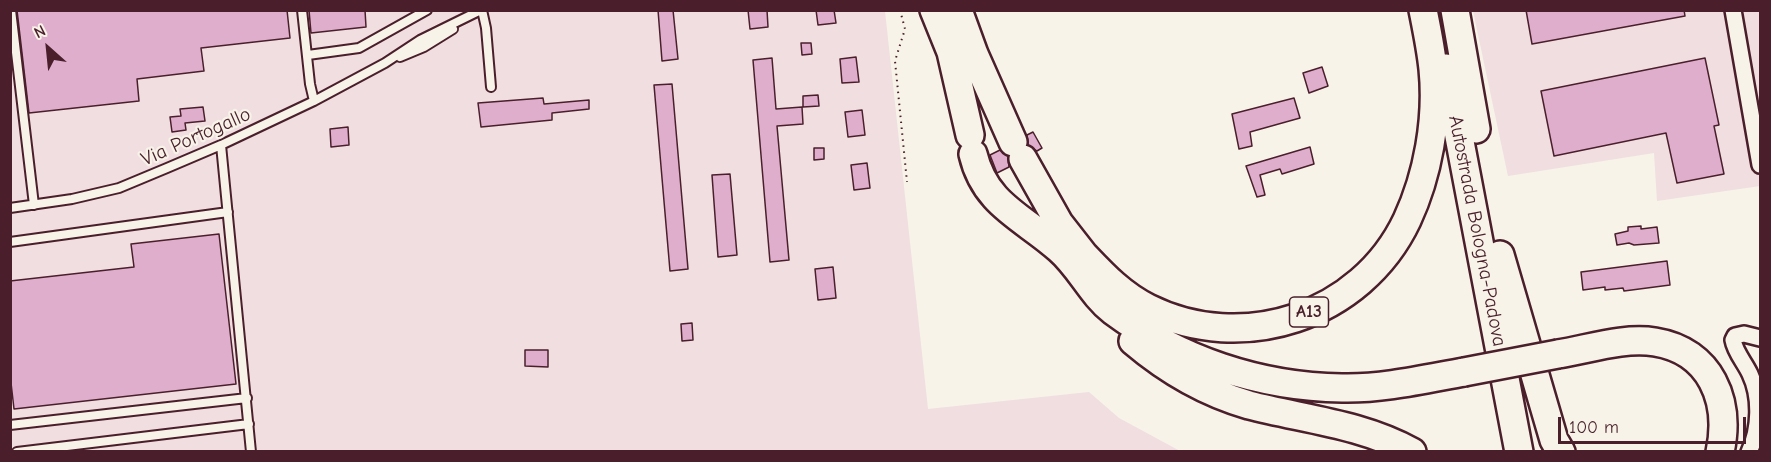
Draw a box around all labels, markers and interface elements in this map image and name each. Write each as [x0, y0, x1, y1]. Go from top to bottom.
north arrow [18, 18, 78, 78]
text: N [31, 22, 49, 42]
street label: Via Portogallo [138, 102, 254, 172]
street label: Autostrada Bologna-Padova [1443, 113, 1511, 349]
road number: A13 [1290, 297, 1328, 327]
scale bar [1561, 405, 1748, 443]
text: 100 m [1569, 417, 1619, 438]

